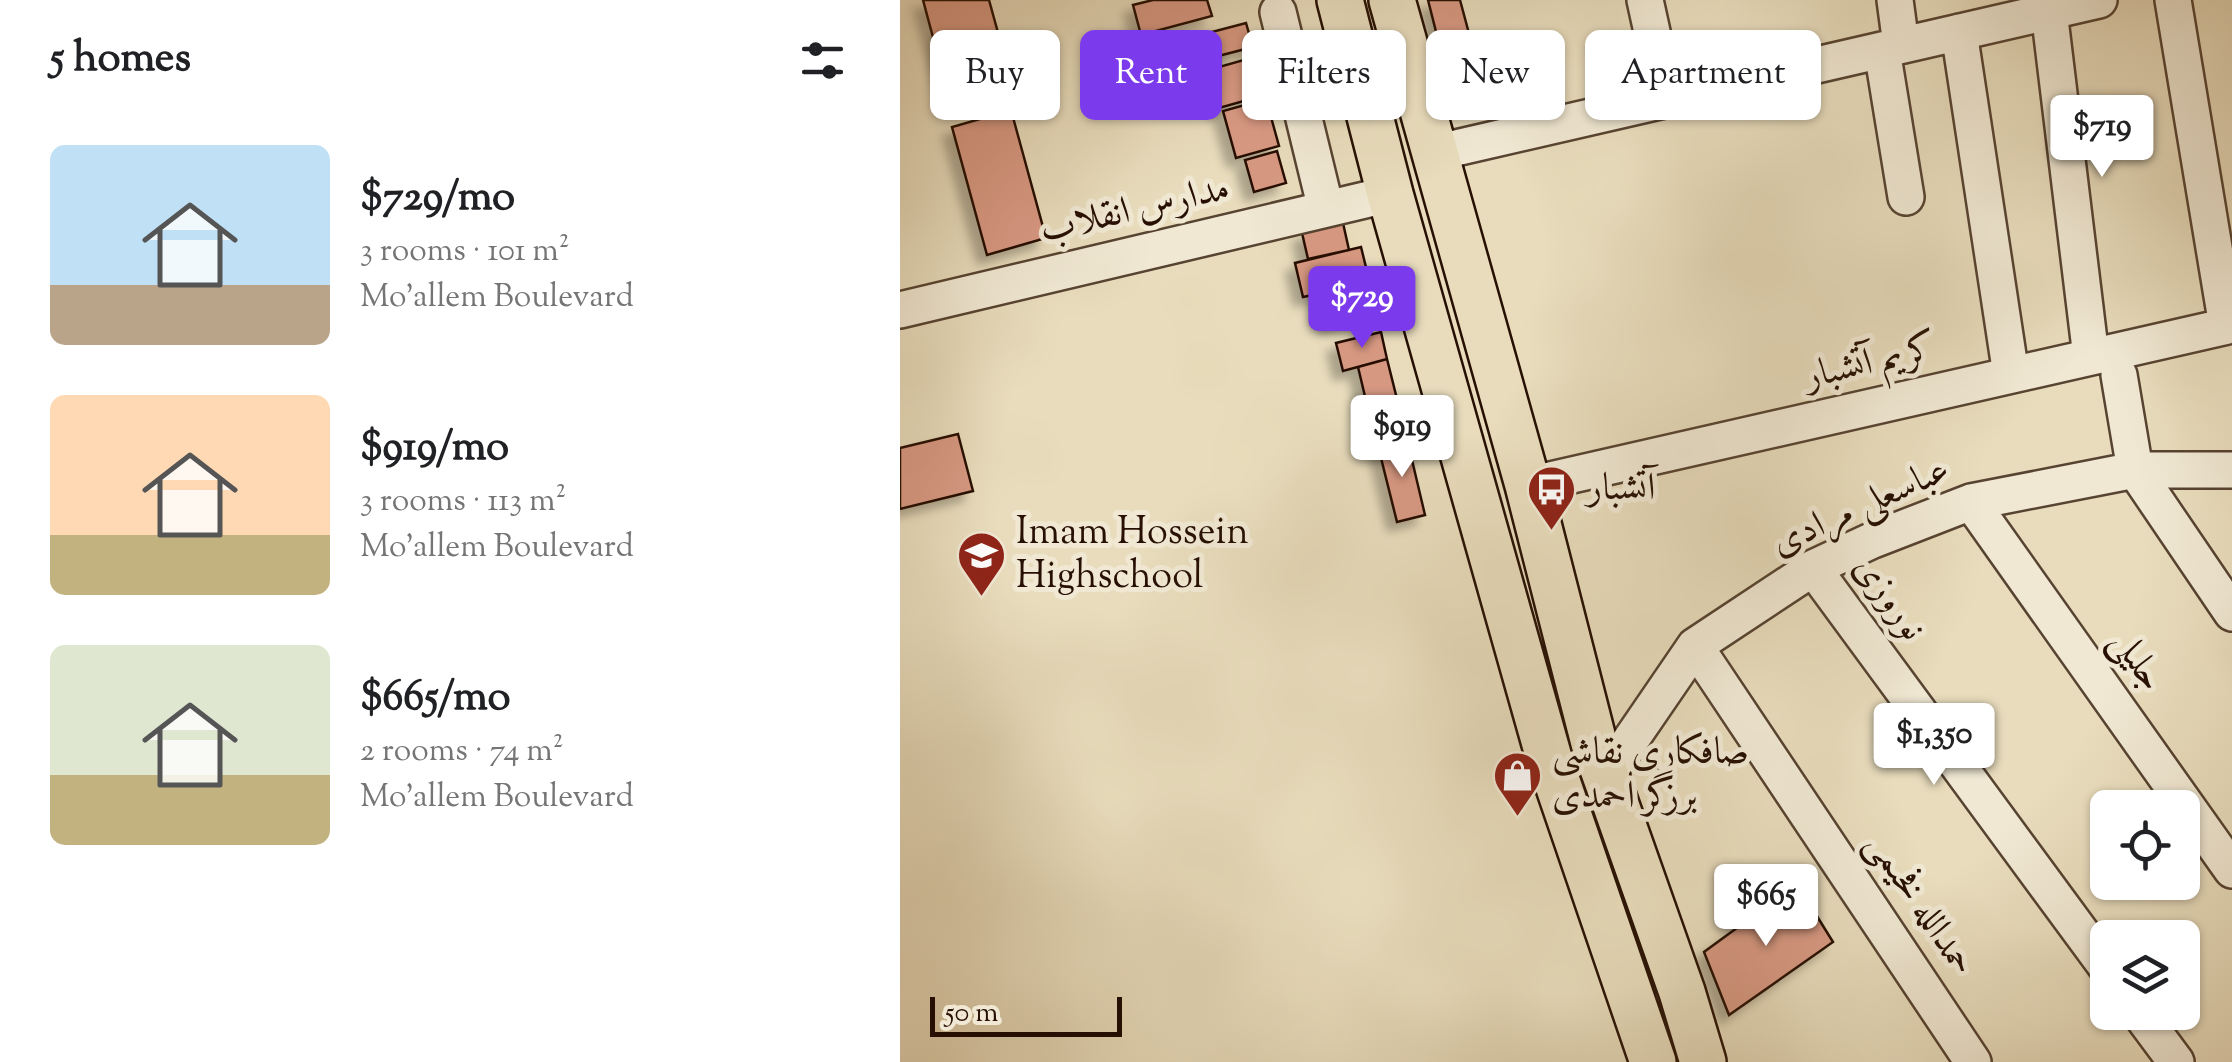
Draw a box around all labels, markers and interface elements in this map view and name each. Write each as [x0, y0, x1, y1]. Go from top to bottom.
text: 5 homes [50, 30, 191, 90]
chip: Buy [930, 30, 1060, 120]
chip: Rent [1080, 30, 1222, 120]
chip: Filters [1242, 30, 1406, 120]
chip: New [1426, 30, 1565, 120]
chip: Apartment [1585, 30, 1821, 120]
icon: filters [795, 33, 850, 88]
pin: $719 [2043, 95, 2161, 180]
text: $719 [2072, 104, 2132, 150]
street label: مدارس انقلاب [1035, 163, 1235, 259]
text: $729/mo [360, 169, 515, 229]
icon: home [130, 185, 250, 305]
text: 3 rooms · 101 m² [360, 229, 570, 275]
pin: $729 [1303, 266, 1421, 351]
text: Mo'allem Boulevard [360, 275, 634, 321]
text: $729 [1330, 275, 1394, 321]
street label: کریم آتشبار [1796, 323, 1943, 408]
pin: $919 [1343, 395, 1461, 480]
text: $919 [1373, 404, 1431, 450]
text: $919/mo [360, 419, 509, 479]
icon: home [130, 435, 250, 555]
street label: عباسعلی مرادی [1763, 445, 1959, 571]
place label: آتشبار [1583, 463, 1659, 517]
bus stop icon: آتشبار [1526, 464, 1578, 532]
text: 3 rooms · 113 m² [360, 479, 566, 525]
place label: Imam Hossein Highschool [1016, 507, 1249, 605]
text: Mo'allem Boulevard [360, 525, 634, 571]
school or university icon: Imam Hossein Highschool [955, 530, 1007, 598]
street label: نوروزی [1838, 545, 1938, 653]
street label: جلیلی [2095, 619, 2177, 703]
text: $665/mo [360, 669, 510, 729]
icon: home [130, 685, 250, 805]
pin: $1,350 [1853, 703, 2015, 788]
text: $1,350 [1896, 712, 1972, 758]
place label: صافکاری نقاشی برزگر احمدی [1552, 727, 1749, 825]
text: 2 rooms · 74 m² [360, 729, 564, 775]
shop icon: صافکاری نقاشی برزگر احمدی [1491, 750, 1543, 818]
text: Mo'allem Boulevard [360, 775, 634, 821]
map controls [2090, 790, 2200, 1030]
button: locate [2090, 790, 2200, 900]
street label: حمدالله فخیمی [1851, 822, 1987, 988]
pin: $665 [1707, 864, 1825, 949]
text: $665 [1736, 873, 1796, 919]
button: layers [2090, 920, 2200, 1030]
scale bar [930, 992, 1122, 1036]
text: 50 m [945, 994, 999, 1034]

